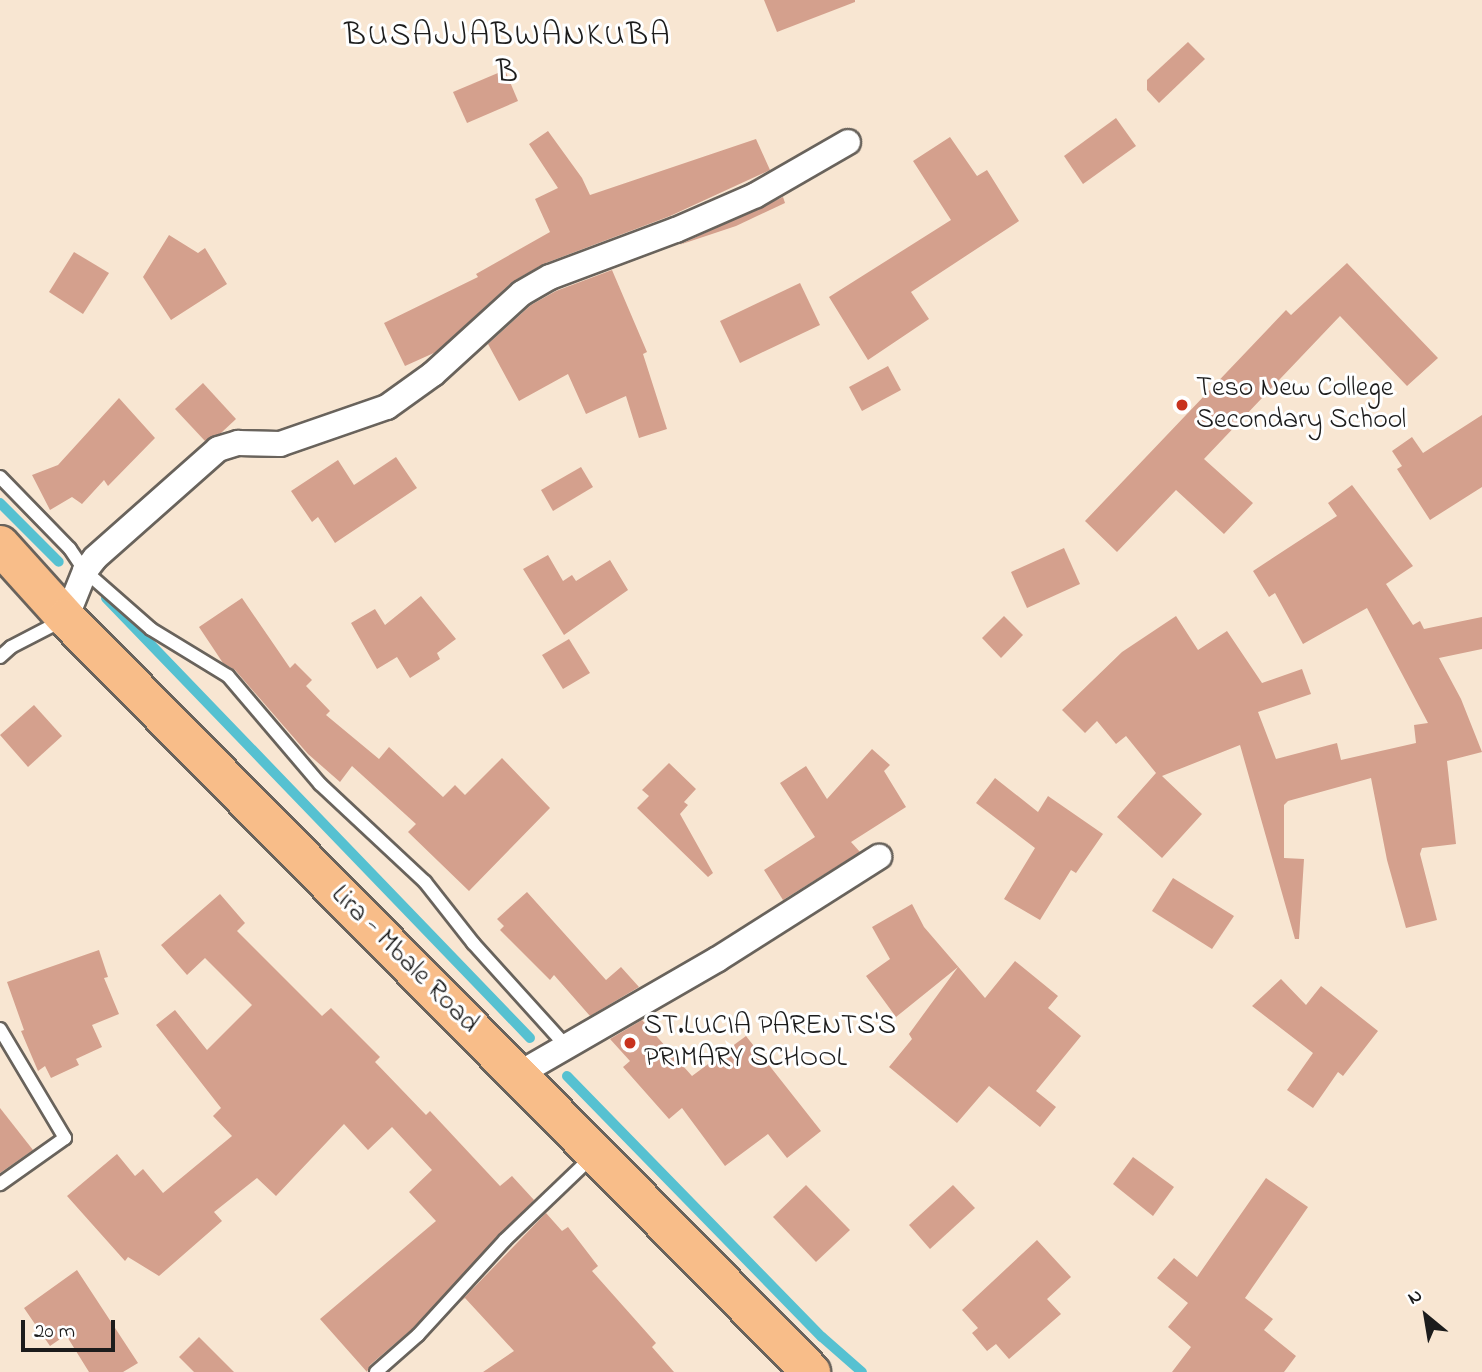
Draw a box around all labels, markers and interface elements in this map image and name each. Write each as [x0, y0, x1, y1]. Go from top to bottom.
district label: BUSAJJABWANKUBA B [346, 19, 670, 94]
place label: Teso New College Secondary School [1196, 372, 1406, 438]
marker: Teso New College Secondary School [1174, 397, 1190, 413]
street label: Lira - Mbale Road [323, 879, 485, 1041]
place label: ST.LUCIA PARENTS'S PRIMARY SCHOOL [644, 1010, 896, 1076]
marker: ST.LUCIA PARENTS'S PRIMARY SCHOOL [622, 1035, 638, 1051]
north arrow [1391, 1281, 1461, 1351]
text: N [1403, 1282, 1428, 1312]
scale bar [24, 1306, 119, 1350]
text: 20 m [34, 1317, 75, 1347]

